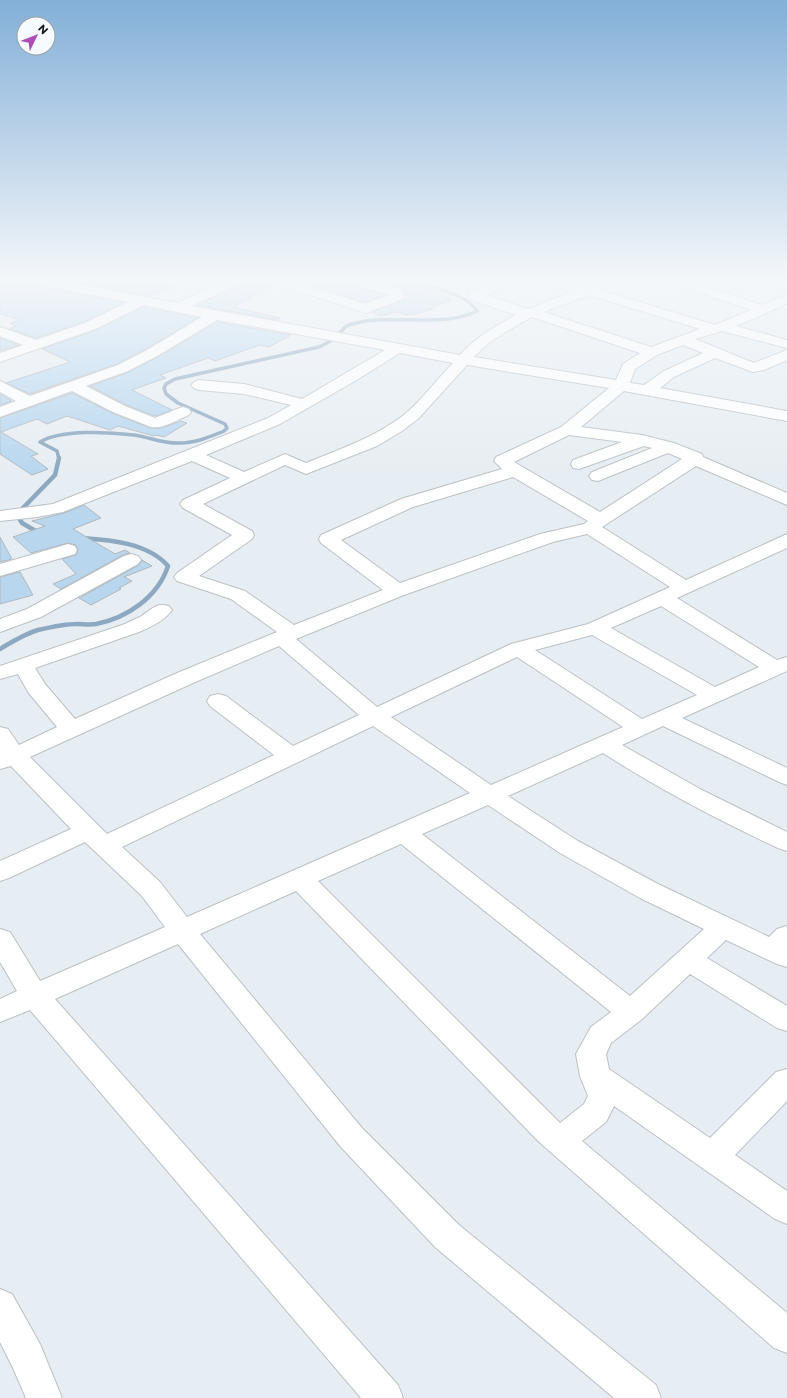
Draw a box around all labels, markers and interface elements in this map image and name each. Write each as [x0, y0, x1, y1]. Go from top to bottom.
north arrow [16, 16, 56, 56]
text: N [35, 21, 51, 37]

